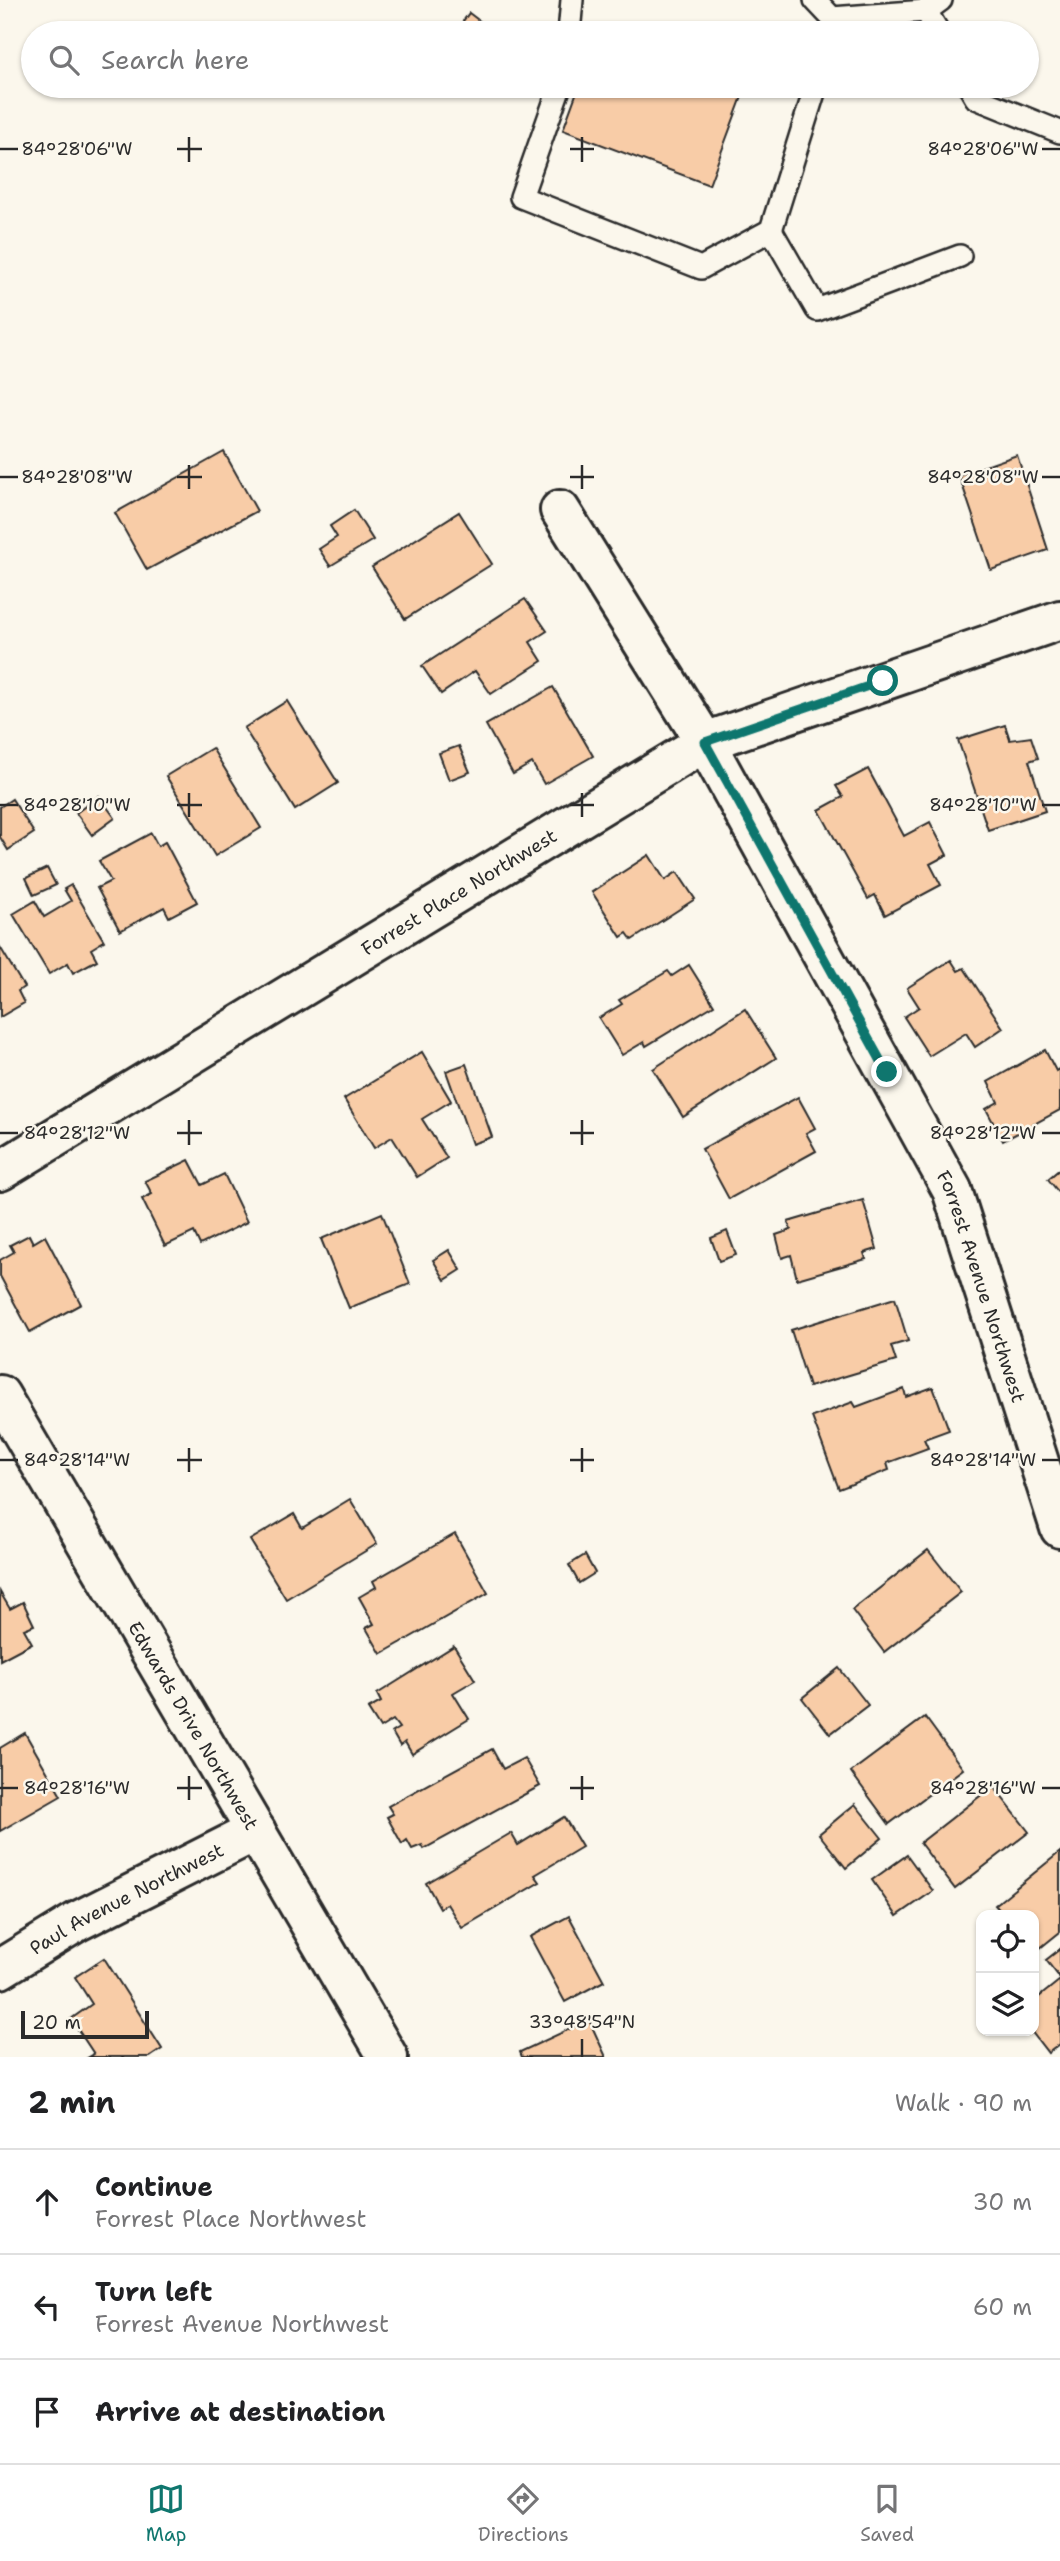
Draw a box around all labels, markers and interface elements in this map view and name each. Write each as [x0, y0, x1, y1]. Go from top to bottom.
search box [21, 21, 1039, 98]
icon: search [45, 41, 83, 79]
text: Search here [101, 42, 250, 77]
text: 84°28'06"W [22, 137, 132, 161]
text: 84°28'06"W [928, 137, 1038, 161]
text: 84°28'08"W [21, 465, 133, 489]
text: 84°28'08"W [927, 465, 1039, 489]
route start [867, 665, 898, 696]
text: 84°28'10"W [23, 793, 131, 817]
text: 84°28'10"W [929, 793, 1037, 817]
street label: Forrest Place Northwest [356, 823, 561, 961]
route end [871, 1056, 902, 1087]
text: 84°28'12"W [24, 1121, 130, 1145]
text: 84°28'12"W [930, 1121, 1036, 1145]
street label: Forrest Avenue Northwest [931, 1166, 1032, 1406]
text: 84°28'14"W [24, 1448, 130, 1472]
text: 84°28'14"W [930, 1448, 1036, 1472]
street label: Edwards Drive Northwest [123, 1617, 265, 1834]
text: 84°28'16"W [24, 1776, 130, 1800]
text: 84°28'16"W [930, 1776, 1036, 1800]
street label: Paul Avenue Northwest [25, 1837, 228, 1960]
map controls [976, 1910, 1039, 2036]
button: locate [976, 1910, 1039, 1973]
button: layers [976, 1973, 1039, 2036]
scale bar [21, 2008, 149, 2040]
text: 20 m [32, 2010, 81, 2035]
text: 33°48'54"N [529, 2010, 635, 2034]
text: 2 min [28, 2082, 115, 2123]
text: Walk · 90 m [895, 2088, 1032, 2118]
text: Continue [95, 2169, 213, 2204]
icon: ahead [28, 2183, 66, 2221]
text: 30 m [973, 2187, 1032, 2217]
text: Forrest Place Northwest [95, 2204, 366, 2234]
text: Turn left [95, 2274, 212, 2309]
icon: left [28, 2288, 66, 2326]
text: 60 m [973, 2292, 1032, 2322]
text: Forrest Avenue Northwest [95, 2309, 389, 2339]
icon: arrive [28, 2393, 66, 2431]
text: Arrive at destination [95, 2394, 385, 2429]
tab: Map [146, 2480, 186, 2547]
tab: Directions [478, 2480, 569, 2547]
tab: Saved [860, 2480, 914, 2547]

